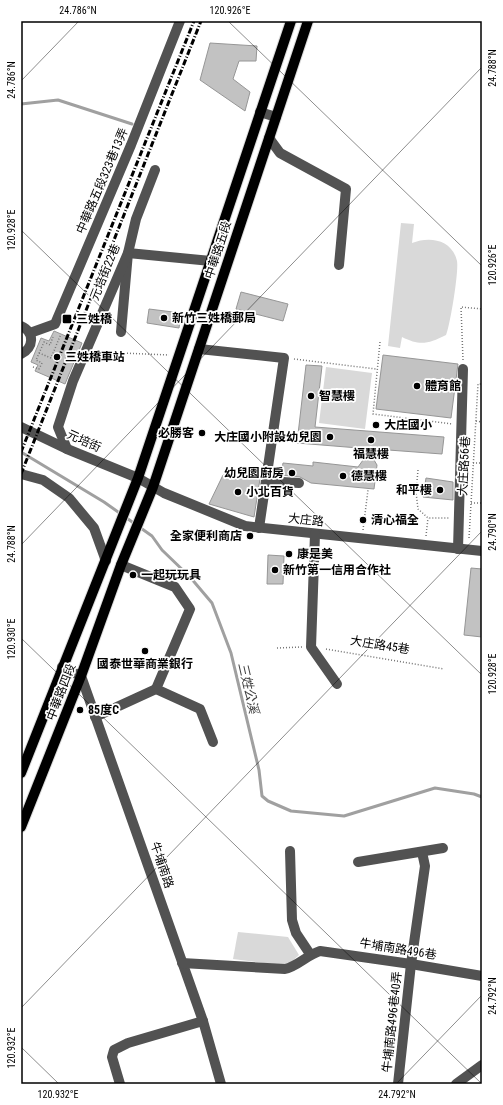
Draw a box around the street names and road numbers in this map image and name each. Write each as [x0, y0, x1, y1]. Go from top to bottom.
street label: 中華路五段323巷13弄 [73, 126, 131, 236]
street label: 中華路五段 [202, 219, 234, 281]
street label: 元培街22巷 [87, 242, 123, 302]
street label: 元培街 [65, 427, 103, 455]
street label: 大庄路56巷 [455, 436, 473, 496]
street label: 大庄路 [287, 511, 325, 529]
street label: 大庄路45巷 [349, 633, 411, 657]
street label: 中華路四段 [44, 661, 78, 723]
street label: 牛埔南路 [148, 840, 176, 890]
street label: 牛埔南路496巷 [358, 936, 438, 962]
street label: 牛埔南路496巷40弄 [380, 971, 404, 1073]

